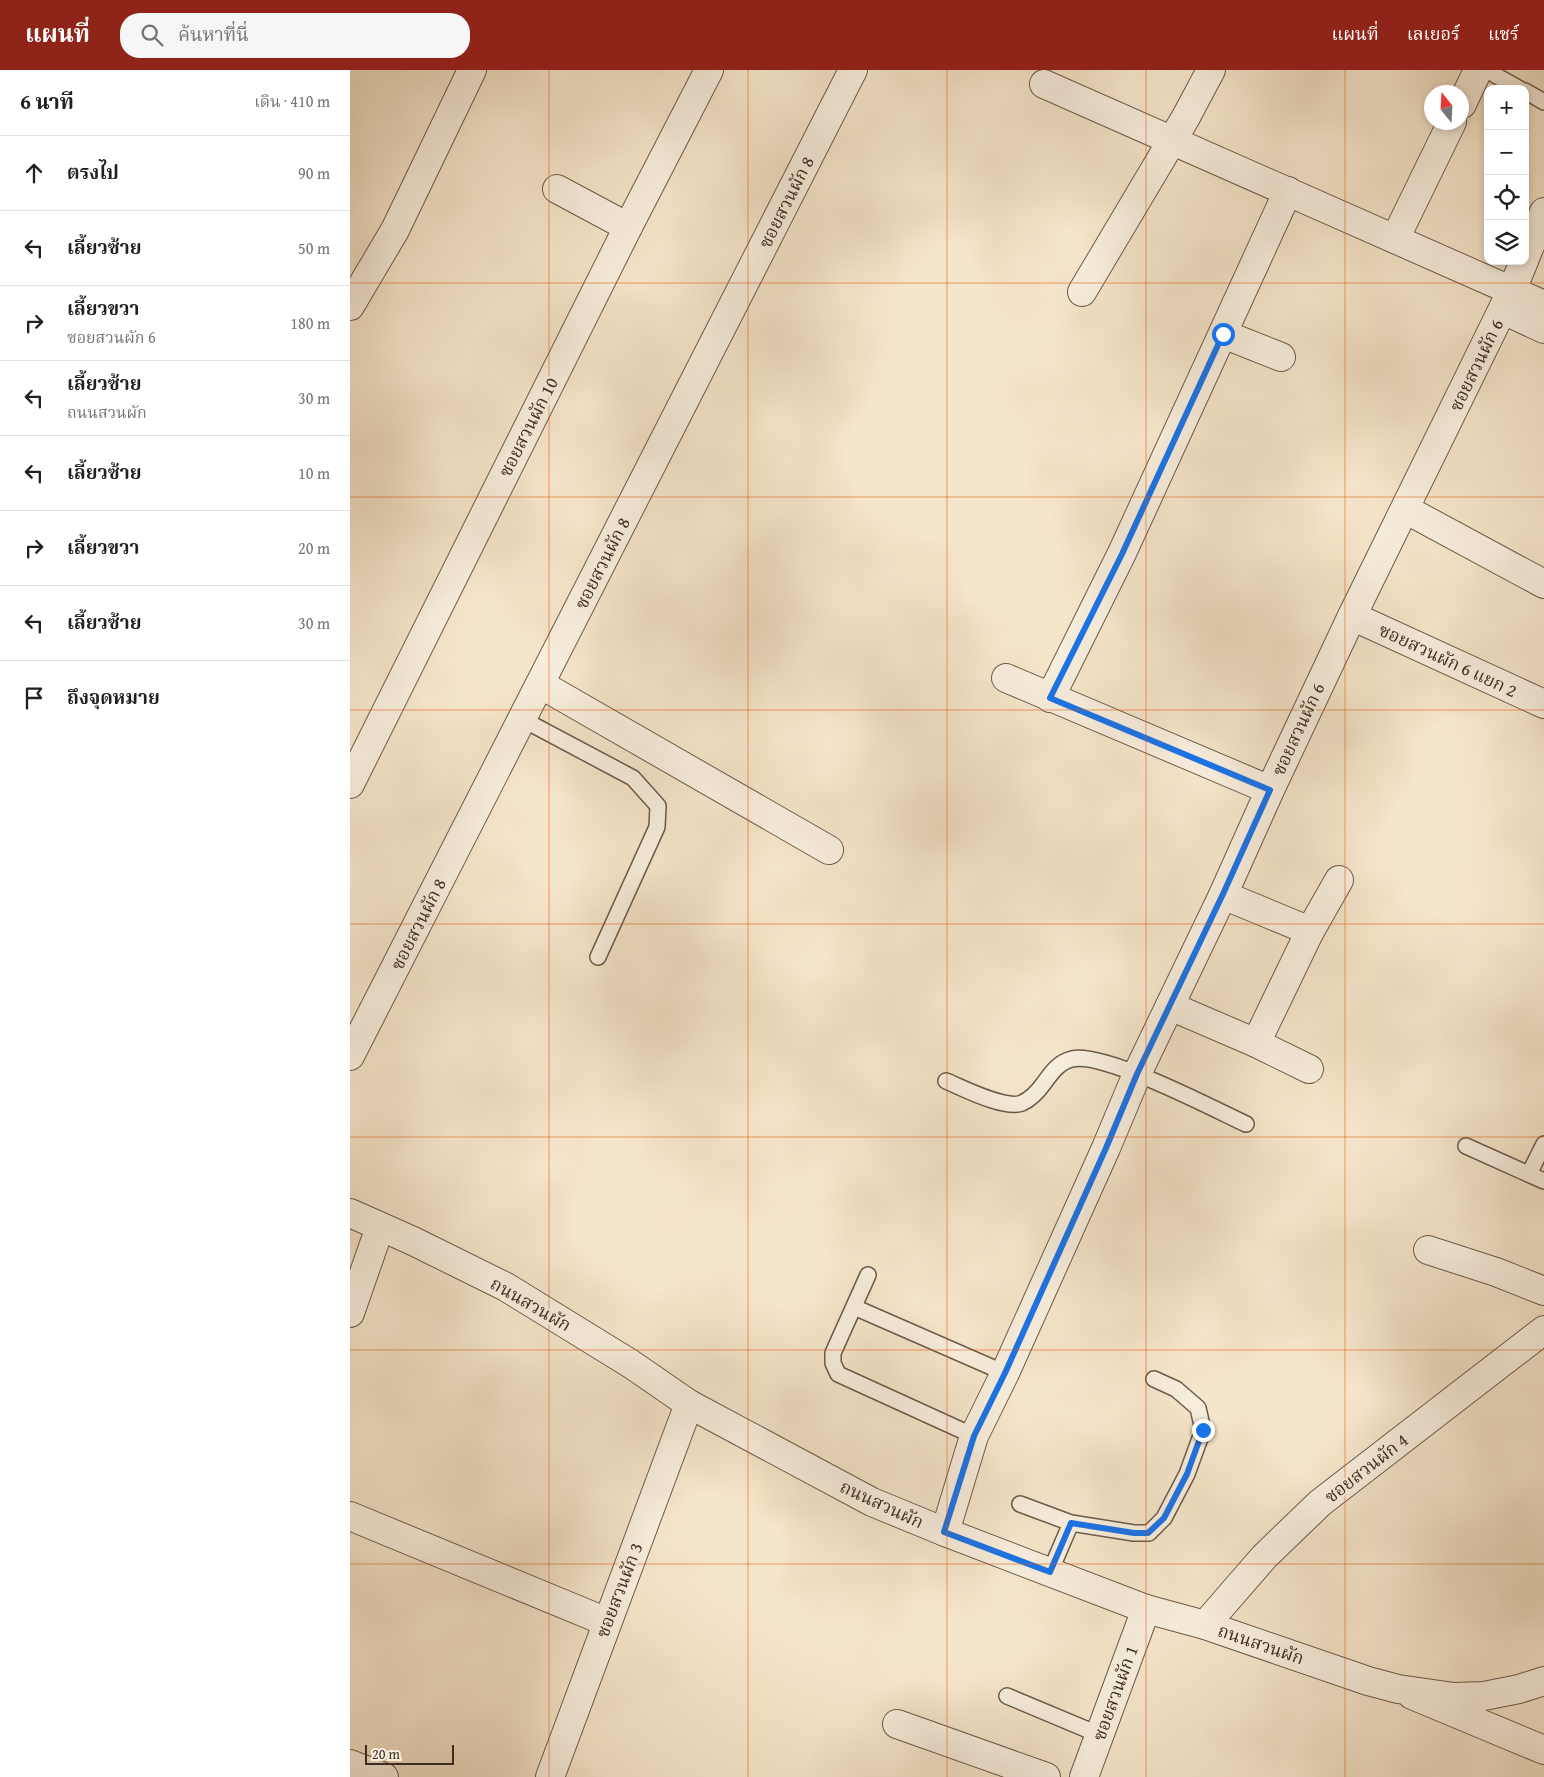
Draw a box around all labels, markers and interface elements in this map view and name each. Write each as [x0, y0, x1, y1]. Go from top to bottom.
search box [120, 13, 470, 58]
text: แผนที่ [25, 16, 90, 51]
text: ค้นหาที่นี่ [178, 20, 249, 48]
text: แผนที่ [1331, 20, 1379, 47]
text: เลเยอร์ [1407, 20, 1460, 47]
text: แชร์ [1488, 20, 1519, 47]
icon: search [138, 21, 166, 49]
north arrow [1424, 85, 1469, 130]
map controls [1484, 85, 1529, 265]
button: + [1484, 85, 1529, 130]
text: 6 นาที [20, 86, 74, 117]
text: เดิน · 410 m [254, 89, 330, 113]
button: − [1484, 130, 1529, 175]
street label: ซอยสวนผัก 8 [751, 151, 821, 253]
text: ตรงไป [67, 158, 119, 186]
icon: ahead [20, 159, 48, 187]
text: 90 m [298, 161, 330, 185]
button: locate [1484, 175, 1529, 220]
button: layers [1484, 220, 1529, 265]
text: เลี้ยวซ้าย [67, 233, 141, 261]
icon: left [20, 234, 48, 262]
text: 50 m [298, 236, 330, 260]
text: เลี้ยวขวา [67, 294, 139, 322]
icon: right [20, 309, 48, 337]
text: 180 m [290, 311, 330, 335]
street label: ซอยสวนผัก 6 [1442, 314, 1510, 416]
route start [1212, 323, 1235, 346]
text: ซอยสวนผัก 6 [67, 325, 156, 349]
text: เลี้ยวซ้าย [67, 369, 141, 397]
street label: ซอยสวนผัก 10 [491, 372, 565, 481]
icon: left [20, 384, 48, 412]
text: 30 m [298, 386, 330, 410]
text: ถนนสวนผัก [67, 400, 147, 424]
text: เลี้ยวซ้าย [67, 458, 141, 486]
icon: left [20, 459, 48, 487]
text: 10 m [298, 461, 330, 485]
street label: ซอยสวนผัก 8 [567, 512, 637, 614]
text: เลี้ยวขวา [67, 533, 139, 561]
icon: right [20, 534, 48, 562]
text: 20 m [298, 536, 330, 560]
text: เลี้ยวซ้าย [67, 608, 141, 636]
icon: left [20, 609, 48, 637]
text: 30 m [298, 611, 330, 635]
street label: ซอยสวนผัก 6 แยก 2 [1374, 616, 1522, 704]
street label: ซอยสวนผัก 6 [1265, 678, 1331, 780]
text: ถึงจุดหมาย [67, 683, 160, 711]
icon: arrive [20, 684, 48, 712]
street label: ซอยสวนผัก 8 [383, 873, 453, 975]
street label: ถนนสวนผัก [485, 1270, 577, 1338]
route end [1192, 1419, 1215, 1442]
street label: ซอยสวนผัก 4 [1318, 1427, 1414, 1509]
street label: ถนนสวนผัก [836, 1473, 928, 1535]
street label: ซอยสวนผัก 3 [589, 1539, 649, 1641]
street label: ถนนสวนผัก [1214, 1617, 1308, 1671]
street label: ซอยสวนผัก 1 [1085, 1641, 1145, 1745]
scale bar [365, 1742, 454, 1765]
text: 20 m [372, 1744, 400, 1764]

